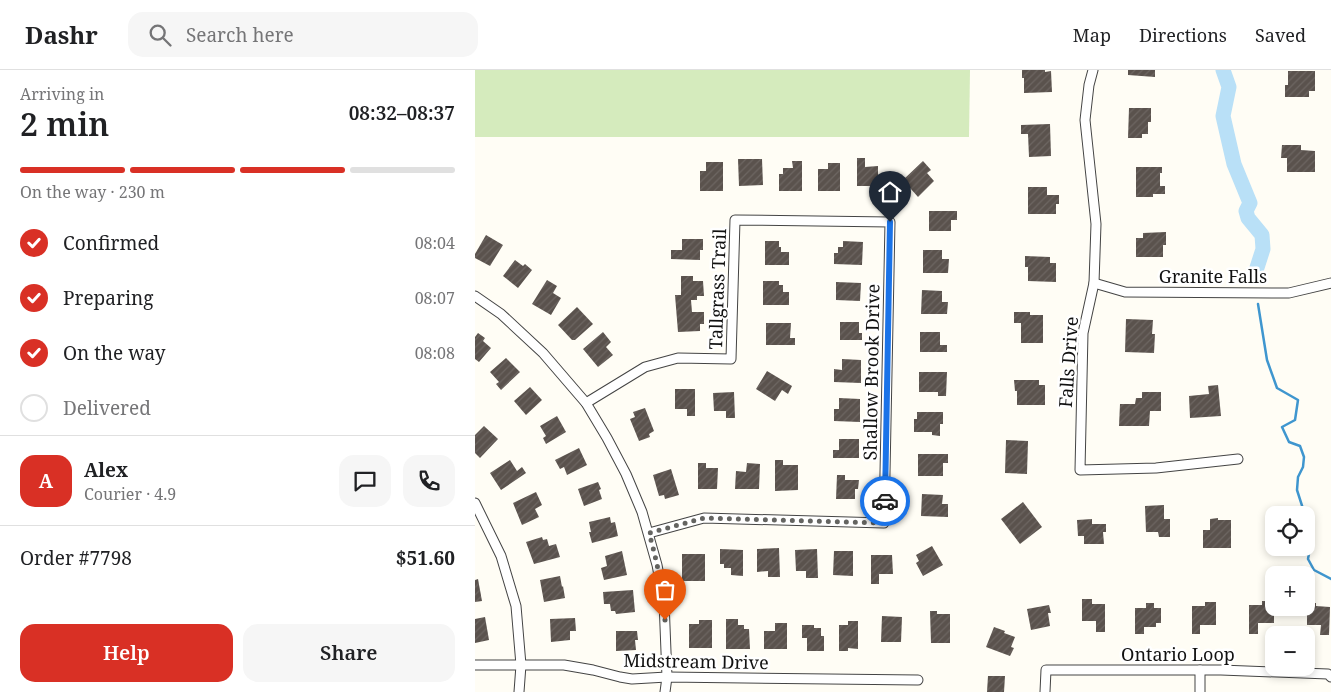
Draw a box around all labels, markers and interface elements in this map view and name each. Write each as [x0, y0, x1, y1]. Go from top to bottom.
search box [128, 12, 478, 57]
text: Dashr [25, 18, 98, 51]
icon: search [146, 21, 174, 49]
text: Search here [186, 22, 294, 48]
text: Map [1073, 23, 1111, 47]
text: Directions [1139, 23, 1227, 47]
text: Saved [1255, 23, 1306, 47]
text: Arriving in [20, 83, 104, 105]
text: 08:32–08:37 [349, 100, 455, 126]
text: 2 min [20, 102, 109, 145]
pin [869, 171, 911, 222]
icon: home [876, 178, 904, 206]
text: On the way · 230 m [20, 181, 165, 203]
street label: Tallgrass Trail [703, 228, 731, 350]
icon: check [20, 229, 48, 257]
text: Confirmed [63, 230, 159, 256]
text: 08:04 [415, 232, 455, 254]
street label: Granite Falls [1159, 264, 1267, 288]
street label: Shallow Brook Drive [857, 283, 885, 461]
icon: check [20, 284, 48, 312]
text: Preparing [63, 285, 153, 311]
text: 08:07 [415, 287, 455, 309]
street label: Falls Drive [1053, 316, 1083, 408]
icon: check [20, 339, 48, 367]
text: On the way [63, 340, 166, 366]
text: 08:08 [415, 342, 455, 364]
text: Delivered [63, 395, 151, 421]
button: chat [339, 455, 391, 507]
button: phone [403, 455, 455, 507]
text: Alex [84, 457, 128, 483]
text: A [39, 468, 53, 494]
courier [860, 476, 910, 526]
text: Courier · 4.9 [84, 483, 176, 505]
icon: car [871, 487, 899, 515]
map controls [1265, 506, 1315, 676]
button: locate [1265, 506, 1315, 556]
text: Order #7798 [20, 545, 132, 571]
text: $51.60 [396, 545, 455, 571]
button: + [1265, 566, 1315, 616]
pin [644, 569, 686, 620]
icon: bag [651, 576, 679, 604]
button: Help [20, 624, 233, 682]
button: Share [243, 624, 455, 682]
button: − [1265, 626, 1315, 676]
street label: Ontario Loop [1121, 642, 1235, 666]
street label: Midstream Drive [623, 648, 769, 674]

